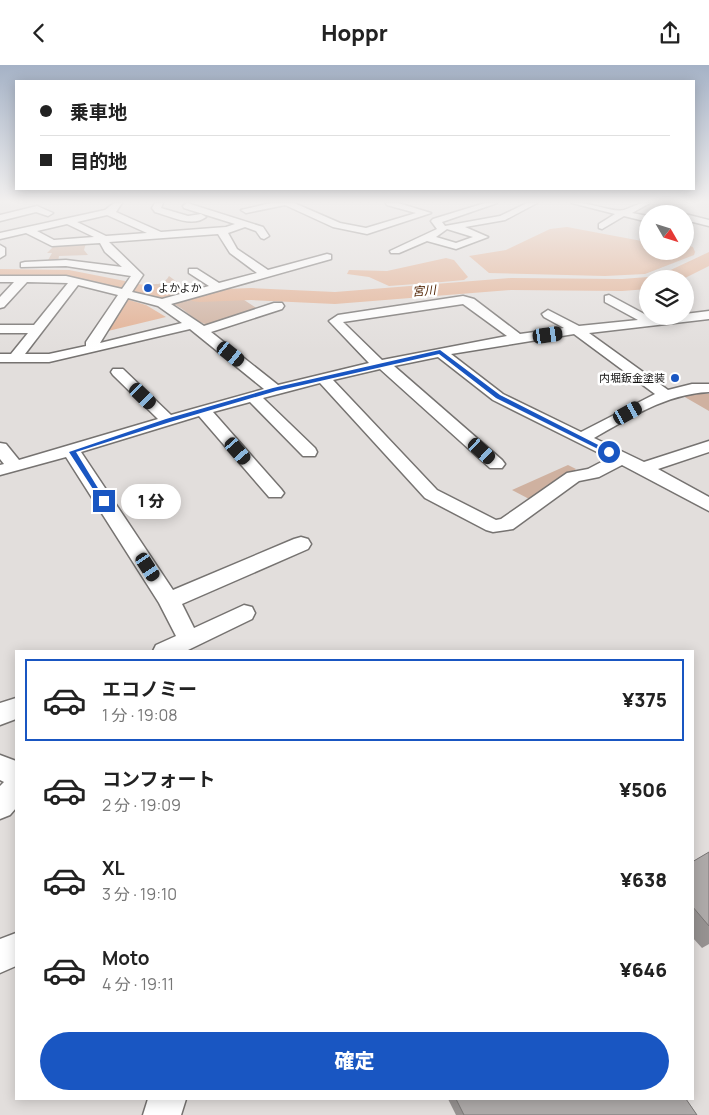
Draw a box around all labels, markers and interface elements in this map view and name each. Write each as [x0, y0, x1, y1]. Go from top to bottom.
text: Hoppr [321, 18, 388, 48]
icon: back [25, 19, 53, 47]
icon: share [656, 19, 684, 47]
text: 乗車地 [70, 99, 127, 125]
text: 目的地 [70, 148, 127, 174]
north arrow [639, 205, 694, 260]
map controls [639, 205, 694, 325]
button: layers [639, 270, 694, 325]
place label: よかよか [158, 280, 201, 295]
water label: 宮川 [411, 281, 439, 300]
marker: よかよか [142, 282, 154, 294]
car [532, 325, 563, 345]
car [214, 339, 247, 369]
place label: 内堀鈑金塗装 [599, 370, 665, 385]
marker: 内堀鈑金塗装 [669, 372, 681, 384]
car [126, 380, 159, 412]
car [611, 399, 644, 427]
car [222, 435, 253, 467]
car [465, 435, 498, 467]
route start [598, 441, 620, 463]
callout: 1 分 [122, 483, 182, 519]
route end [93, 490, 115, 512]
text: 1 分 [138, 490, 164, 512]
car [133, 550, 162, 584]
text: エコノミー [102, 676, 197, 702]
icon: car [42, 678, 87, 723]
text: ¥375 [622, 687, 667, 713]
text: 1 分 · 19:08 [102, 704, 177, 726]
text: コンフォート [102, 766, 215, 792]
icon: car [42, 768, 87, 813]
text: ¥506 [619, 777, 667, 803]
text: 2 分 · 19:09 [102, 794, 181, 816]
text: XL [102, 855, 125, 881]
icon: car [42, 858, 87, 903]
text: ¥638 [620, 867, 667, 893]
text: 3 分 · 19:10 [102, 883, 177, 905]
text: Moto [102, 945, 149, 971]
icon: car [42, 948, 87, 993]
text: ¥646 [620, 957, 667, 983]
text: 4 分 · 19:11 [102, 973, 174, 995]
button: 確定 [40, 1032, 669, 1090]

